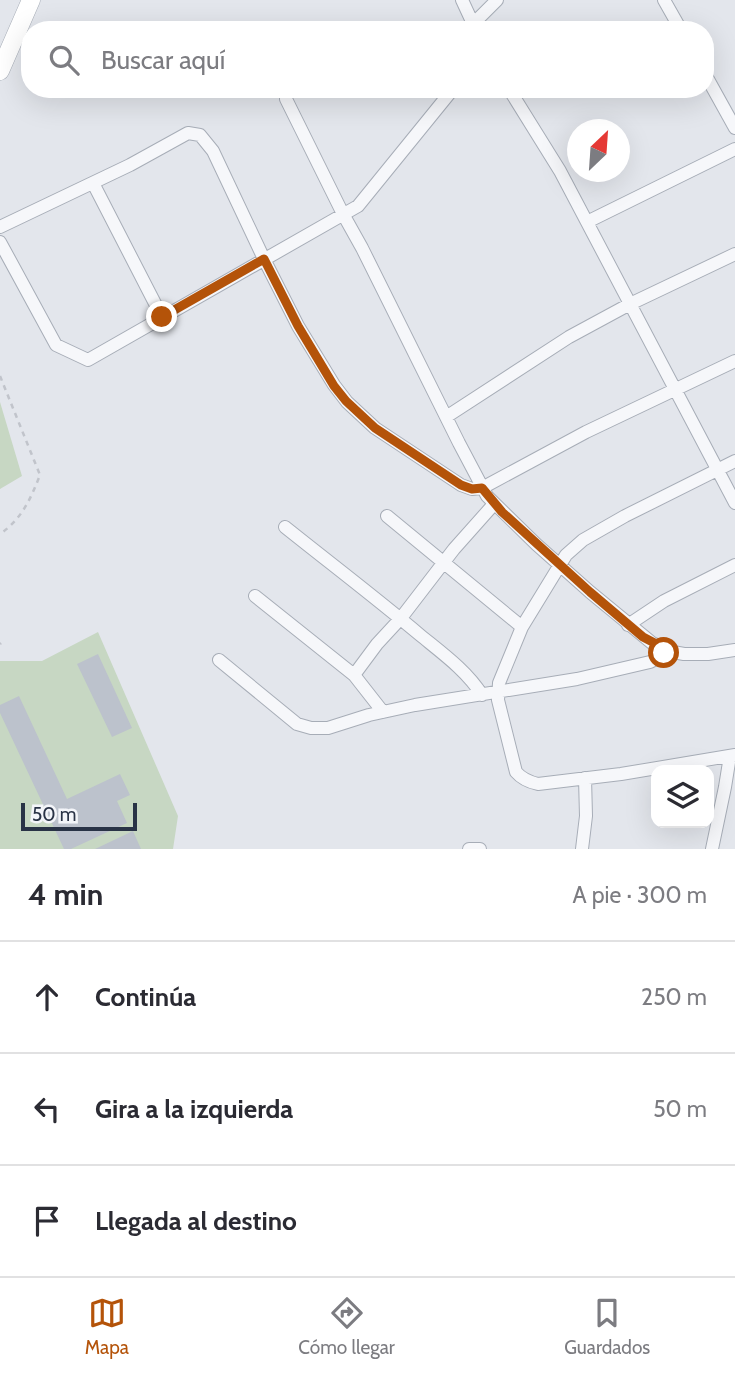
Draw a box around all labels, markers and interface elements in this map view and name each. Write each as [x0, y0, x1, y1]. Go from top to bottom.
search box [21, 21, 714, 98]
icon: search [45, 41, 83, 79]
text: Buscar aquí [101, 44, 225, 76]
north arrow [567, 119, 630, 182]
route end [146, 301, 177, 332]
route start [648, 637, 679, 668]
map controls [651, 765, 714, 828]
button: layers [651, 765, 714, 828]
scale bar [21, 800, 136, 832]
text: 50 m [32, 803, 76, 826]
text: 4 min [28, 876, 103, 913]
text: A pie · 300 m [572, 881, 707, 909]
icon: ahead [28, 978, 66, 1016]
text: Continúa [95, 981, 196, 1013]
text: 250 m [641, 983, 707, 1011]
icon: left [28, 1090, 66, 1128]
text: Gira a la izquierda [95, 1093, 293, 1125]
text: 50 m [653, 1095, 707, 1123]
icon: arrive [28, 1202, 66, 1240]
text: Llegada al destino [95, 1205, 297, 1237]
tab: Mapa [85, 1294, 129, 1359]
tab: Cómo llegar [298, 1294, 395, 1359]
tab: Guardados [564, 1294, 650, 1359]

